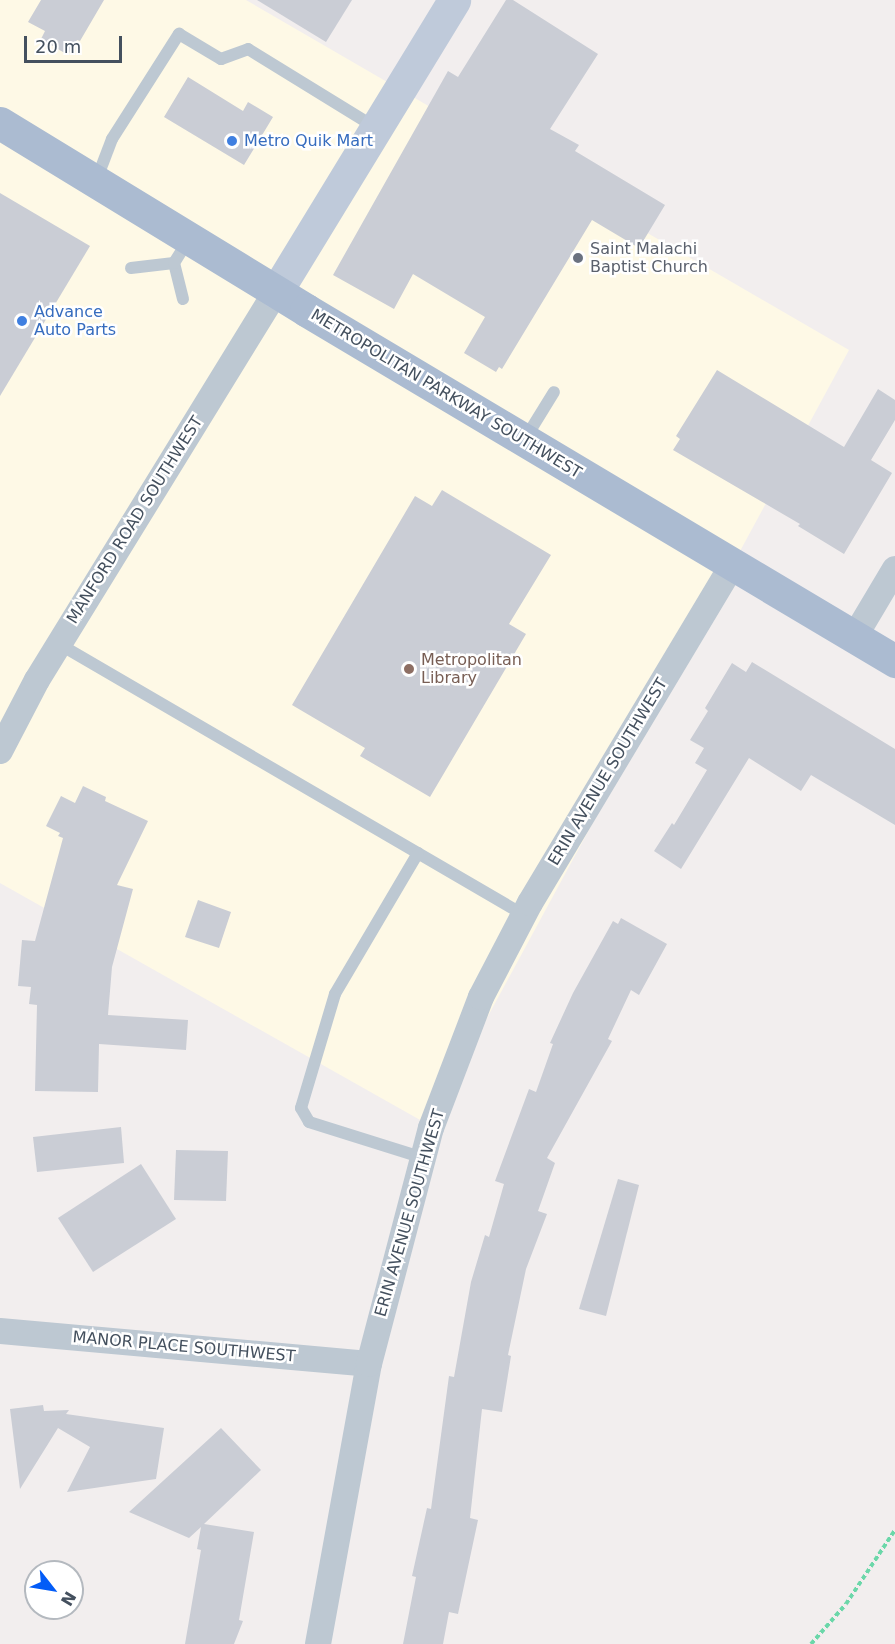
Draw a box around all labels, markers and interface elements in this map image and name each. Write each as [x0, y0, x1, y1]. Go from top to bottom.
scale bar [27, 24, 124, 62]
text: 20 m [35, 36, 81, 57]
place label: Metro Quik Mart [244, 131, 373, 151]
marker: Metro Quik Mart [225, 134, 239, 148]
place label: Saint Malachi Baptist Church [590, 239, 708, 277]
marker: Saint Malachi Baptist Church [571, 251, 585, 265]
place label: Advance Auto Parts [34, 302, 116, 340]
street label: METROPOLITAN PARKWAY SOUTHWEST [307, 305, 585, 483]
marker: Advance Auto Parts [15, 314, 29, 328]
street label: MANFORD ROAD SOUTHWEST [63, 413, 207, 627]
place label: Metropolitan Library [421, 650, 522, 688]
marker: Metropolitan Library [402, 662, 416, 676]
street label: ERIN AVENUE SOUTHWEST [544, 675, 672, 869]
street label: ERIN AVENUE SOUTHWEST [371, 1107, 449, 1319]
street label: MANOR PLACE SOUTHWEST [72, 1328, 296, 1366]
north arrow [24, 1560, 84, 1620]
text: N [57, 1588, 80, 1609]

